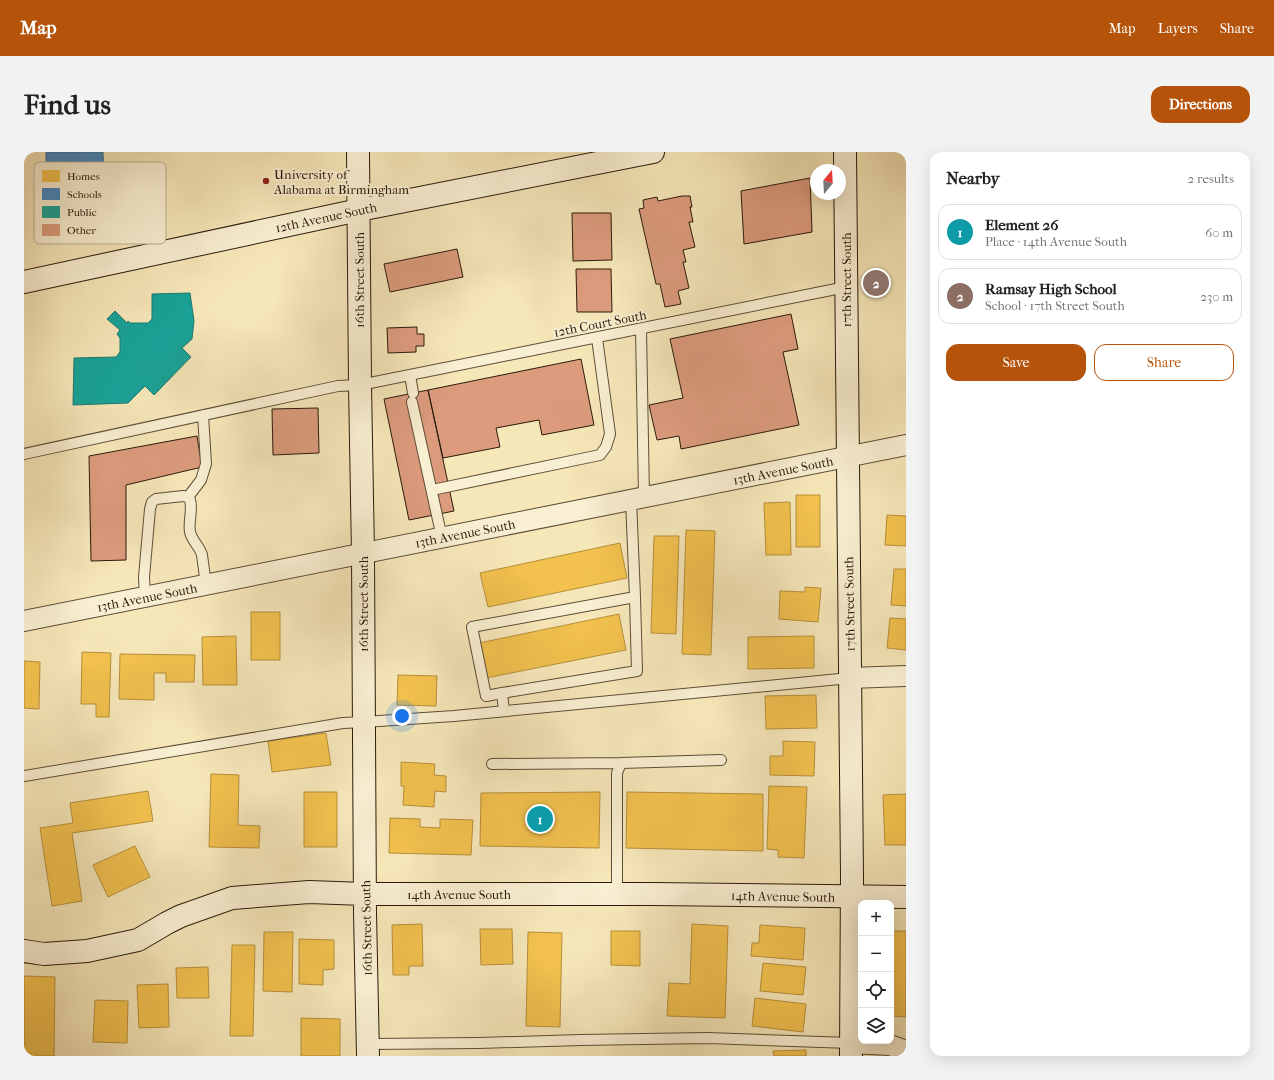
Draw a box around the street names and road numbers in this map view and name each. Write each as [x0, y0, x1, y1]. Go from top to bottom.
street label: 12th Avenue South [274, 199, 379, 236]
street label: 16th Street South [352, 231, 367, 328]
street label: 17th Street South [839, 232, 854, 328]
street label: 12th Court South [552, 307, 648, 340]
street label: 13th Avenue South [732, 453, 835, 488]
street label: 13th Avenue South [414, 516, 517, 551]
street label: 16th Street South [356, 555, 371, 652]
street label: 17th Street South [841, 556, 858, 652]
street label: 13th Avenue South [96, 580, 199, 615]
street label: 16th Street South [358, 879, 375, 976]
street label: 14th Avenue South [407, 887, 512, 902]
street label: 14th Avenue South [731, 888, 836, 905]

